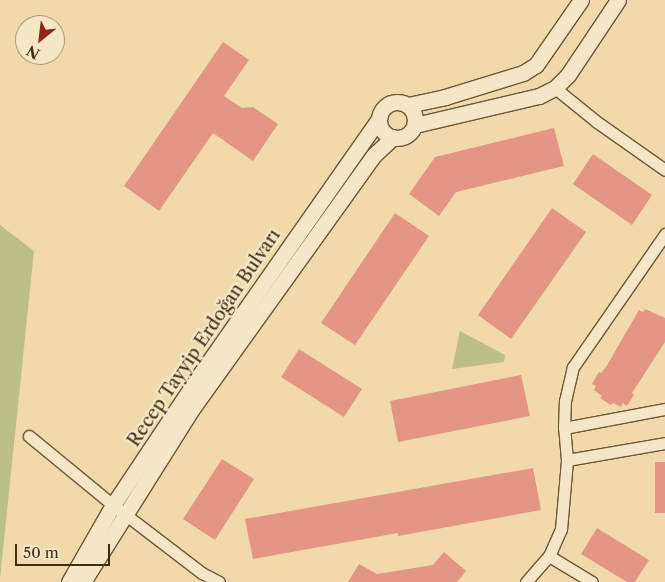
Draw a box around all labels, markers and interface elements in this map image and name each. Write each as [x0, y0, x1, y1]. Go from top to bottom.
north arrow [15, 15, 65, 65]
text: N [24, 41, 43, 63]
street label: Recep Tayyip Erdoğan Bulvarı [123, 225, 285, 451]
scale bar [18, 534, 112, 566]
text: 50 m [23, 543, 59, 562]

